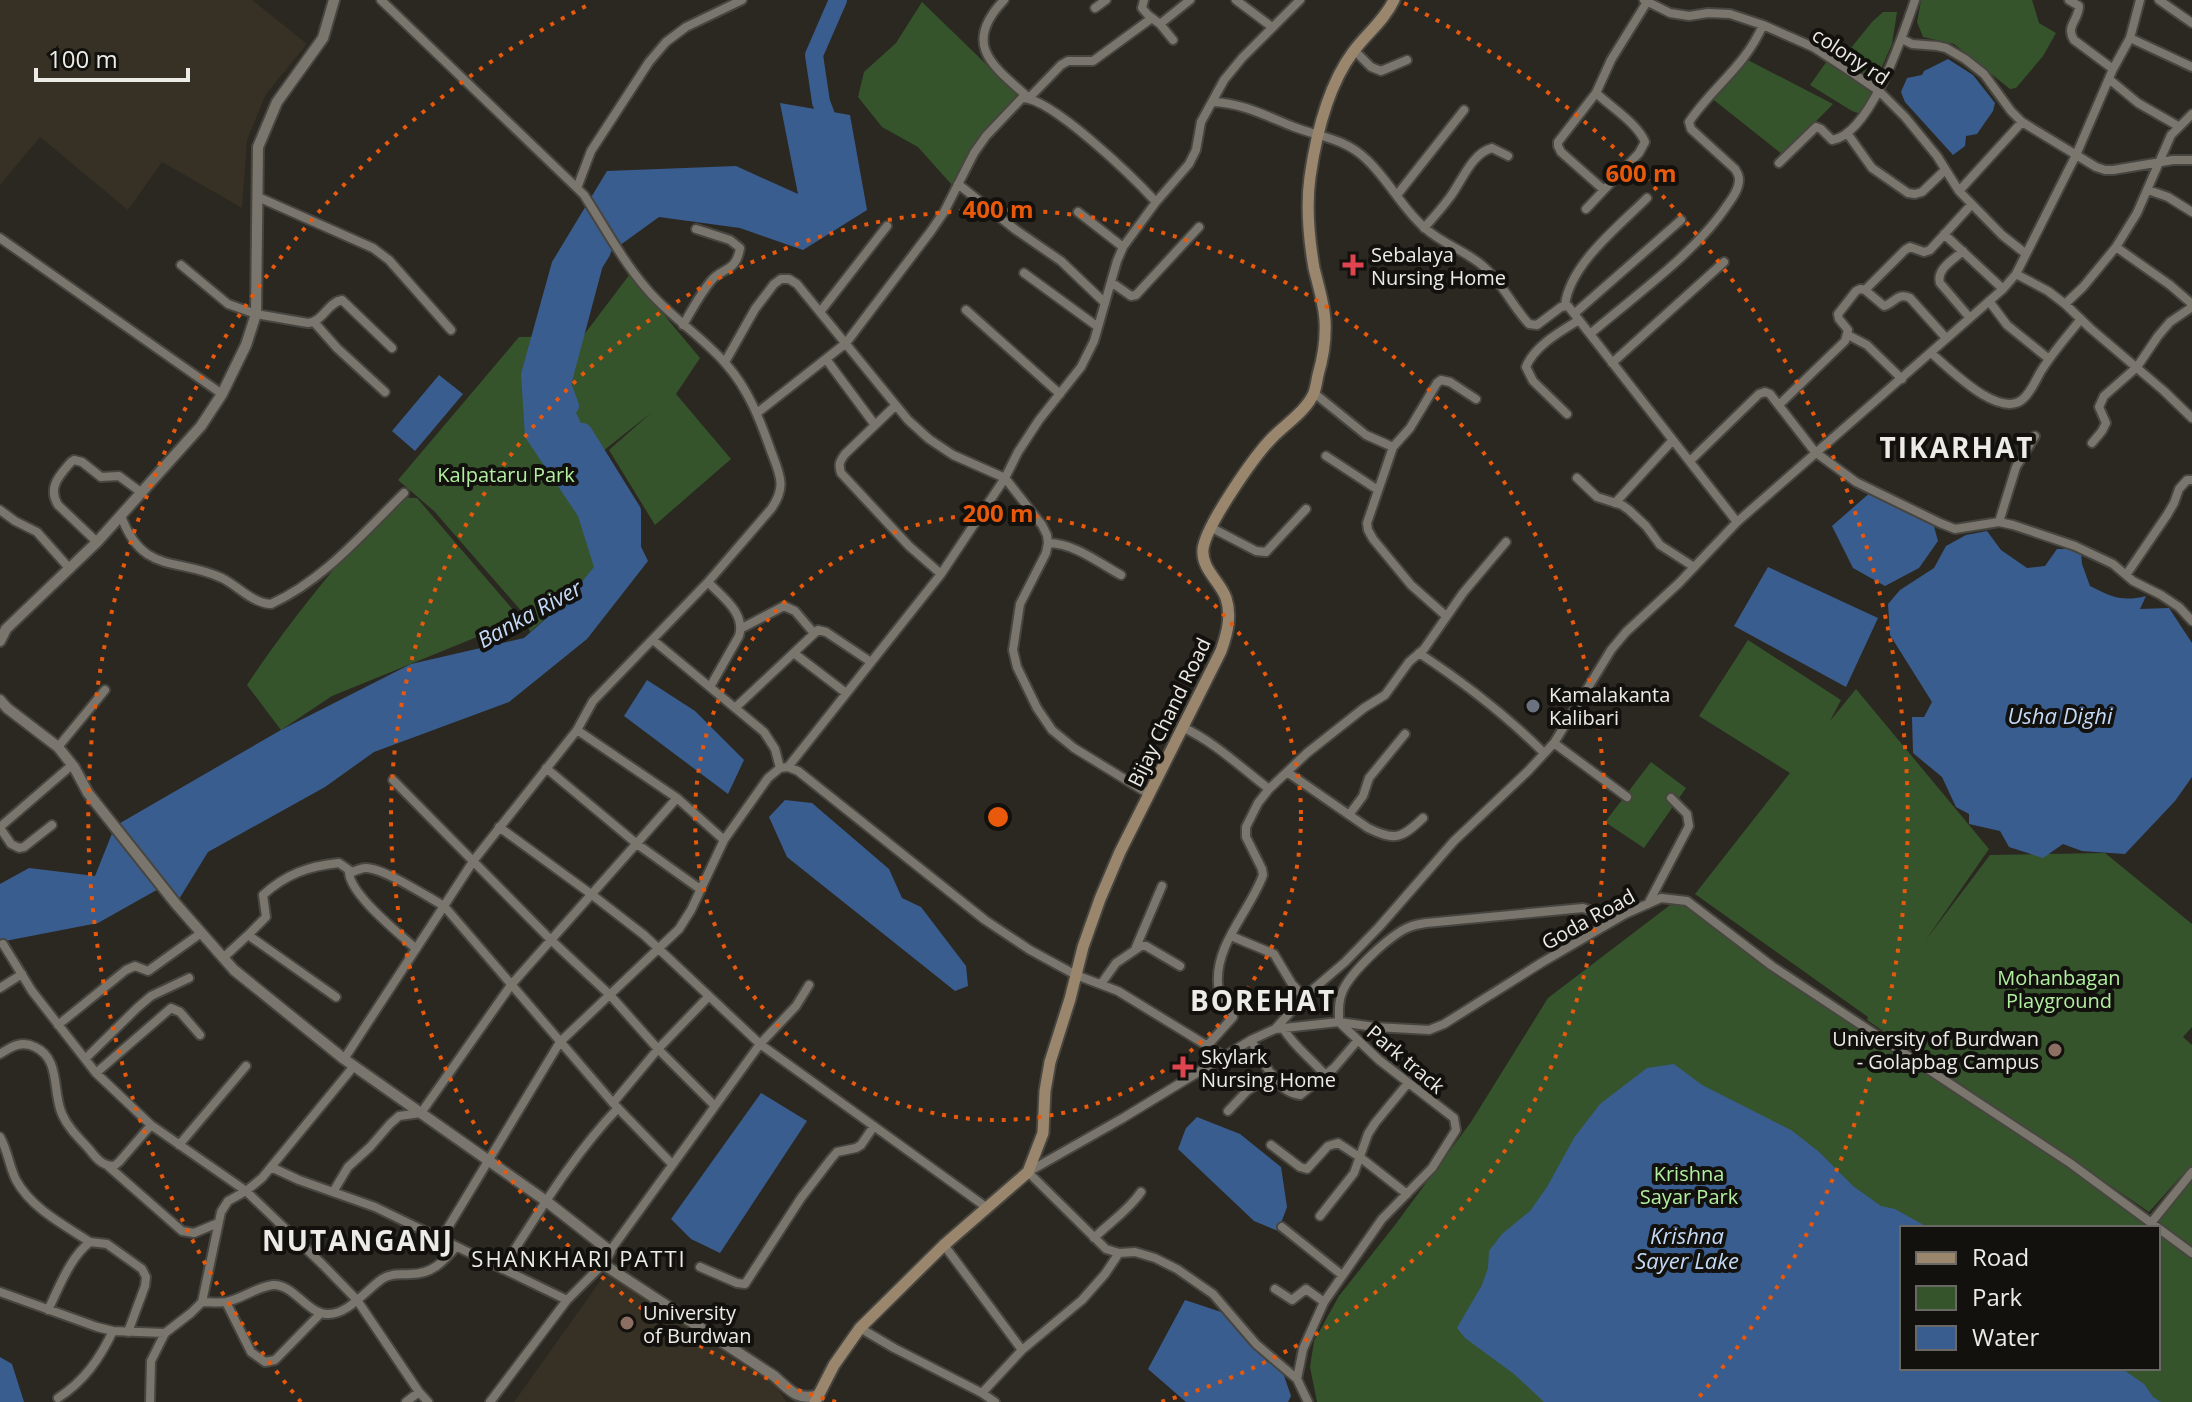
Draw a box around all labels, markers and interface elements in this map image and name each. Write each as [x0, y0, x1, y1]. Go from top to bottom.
street label: colony rd [1807, 21, 1895, 91]
scale bar [36, 32, 188, 82]
text: 100 m [48, 42, 118, 75]
text: 600 m [1606, 156, 1676, 189]
text: 400 m [963, 192, 1033, 225]
place label: Sebalaya Nursing Home [1371, 241, 1506, 291]
marker: Sebalaya Nursing Home [1342, 254, 1364, 276]
district label: TIKARHAT [1880, 428, 2034, 466]
park label: Kalpataru Park [437, 461, 575, 488]
text: 200 m [963, 496, 1033, 529]
water label: Banka River [471, 571, 588, 654]
street label: Bijay Chand Road [1121, 633, 1217, 791]
place label: Kamalakanta Kalibari [1549, 681, 1670, 731]
marker: Kamalakanta Kalibari [1524, 697, 1542, 715]
water label: Usha Dighi [2007, 700, 2113, 730]
centre of rings [984, 803, 1012, 831]
street label: Goda Road [1536, 882, 1640, 956]
park label: Mohanbagan Playground [1997, 964, 2121, 1014]
district label: BOREHAT [1190, 981, 1336, 1019]
street label: Park track [1361, 1019, 1451, 1100]
place label: University of Burdwan - Golapbag Campus [1832, 1025, 2039, 1075]
marker: University of Burdwan - Golapbag Campus [2046, 1041, 2064, 1059]
place label: Skylark Nursing Home [1201, 1043, 1336, 1093]
marker: Skylark Nursing Home [1172, 1056, 1194, 1078]
park label: Krishna Sayar Park [1640, 1160, 1739, 1210]
water label: Krishna Sayer Lake [1635, 1220, 1739, 1275]
district label: NUTANGANJ [262, 1221, 454, 1259]
legend [1900, 1226, 2160, 1370]
text: Road [1972, 1240, 2029, 1273]
district label: SHANKHARI PATTI [471, 1243, 687, 1273]
text: Park [1972, 1280, 2023, 1313]
place label: University of Burdwan [643, 1299, 751, 1349]
marker: University of Burdwan [618, 1314, 636, 1332]
text: Water [1972, 1320, 2040, 1353]

